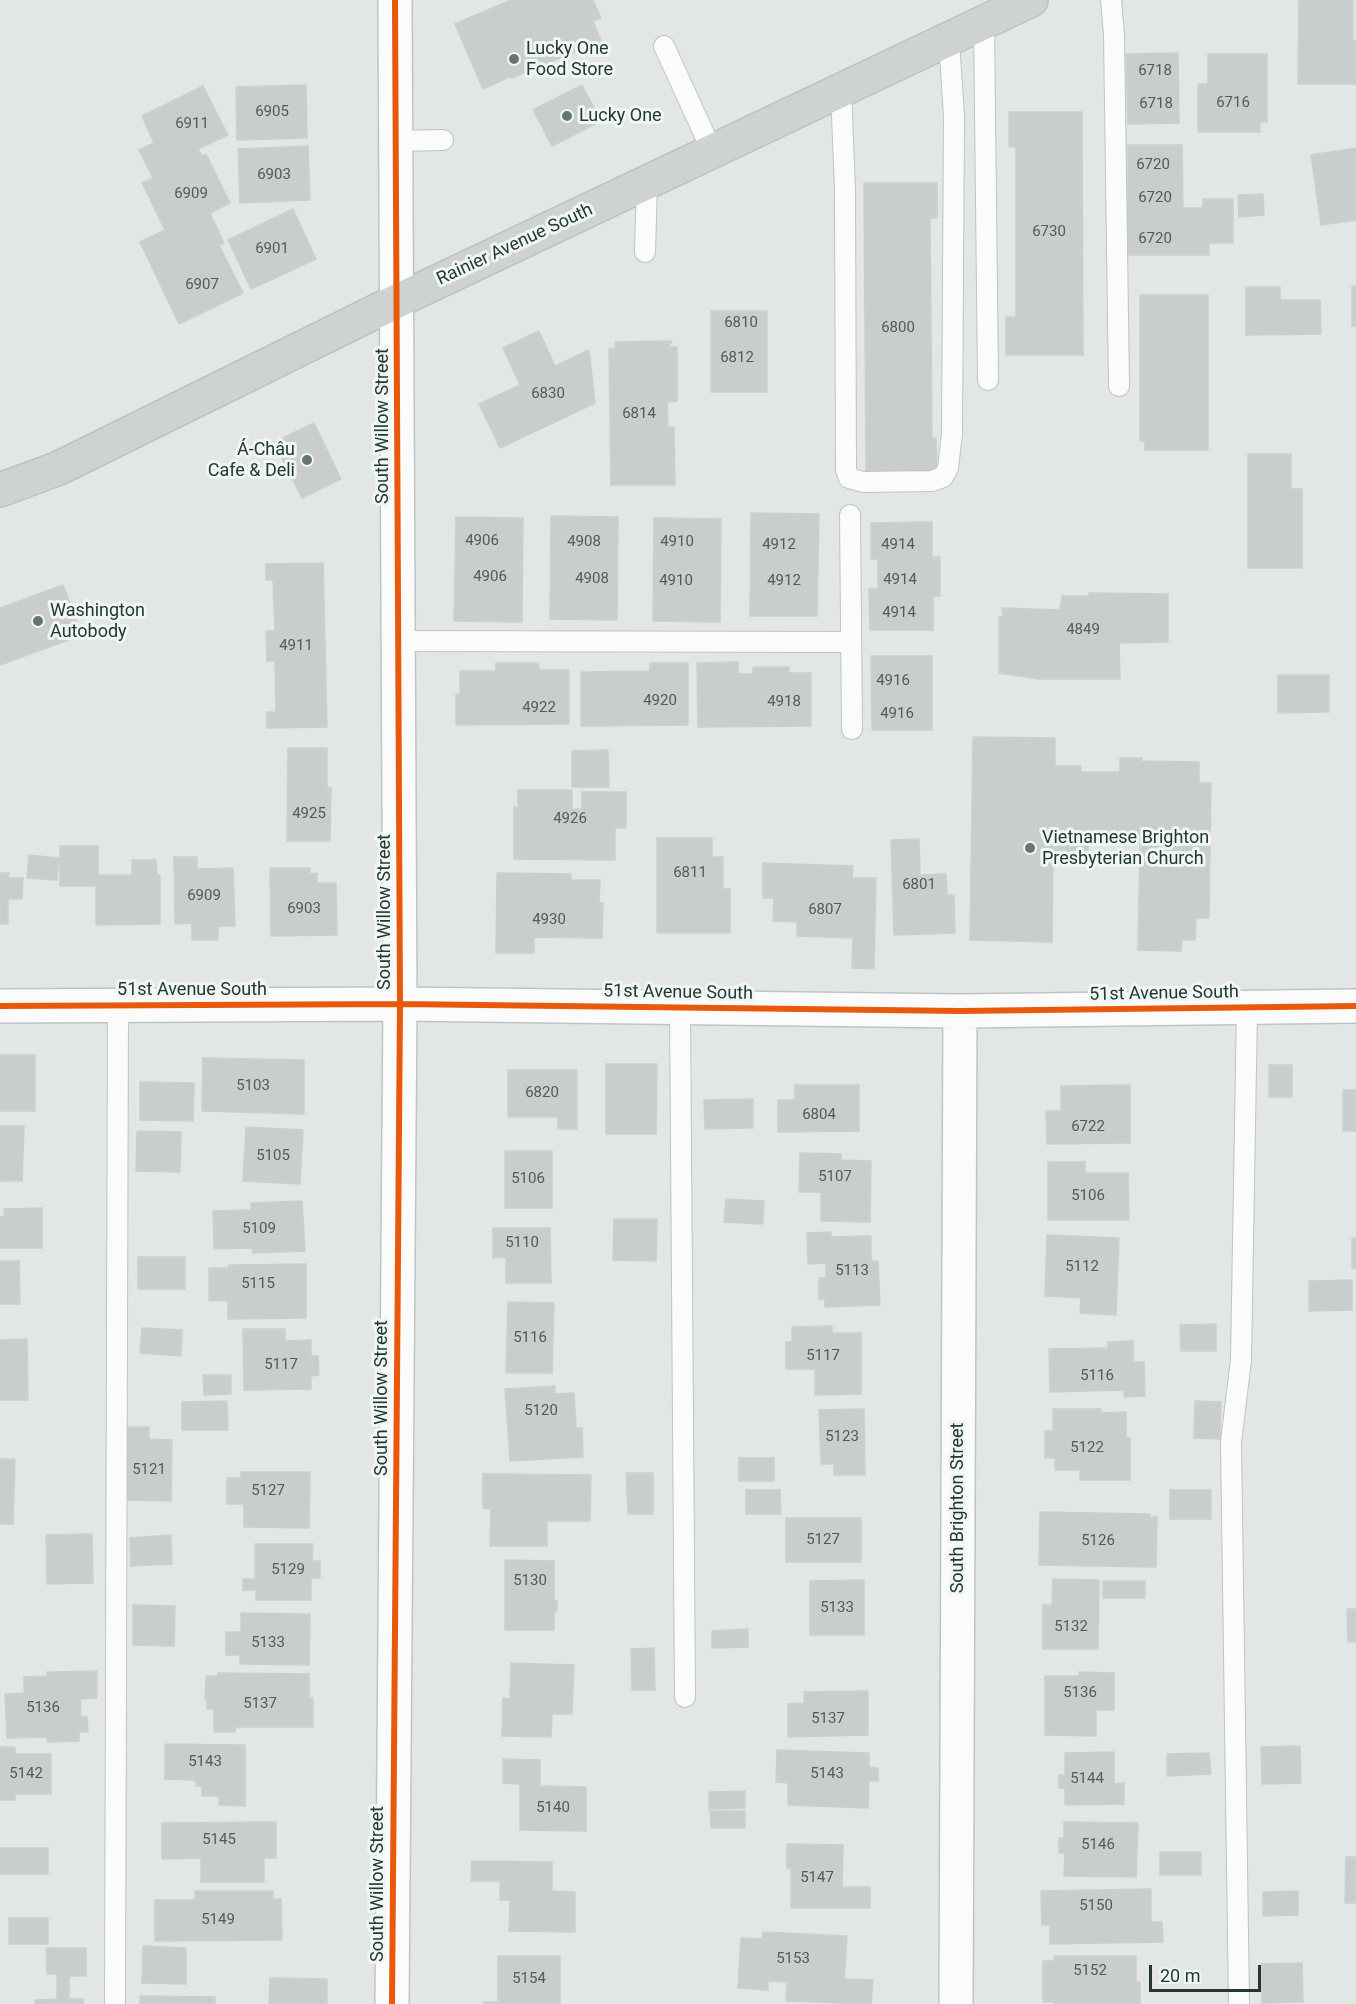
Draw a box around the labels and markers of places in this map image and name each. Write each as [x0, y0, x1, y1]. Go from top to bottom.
place label: Lucky One Food Store [526, 38, 613, 80]
marker: Lucky One Food Store [507, 52, 521, 66]
place label: Lucky One [579, 105, 662, 127]
marker: Lucky One [560, 109, 574, 123]
place label: Á-Châu Cafe & Deli [208, 439, 295, 482]
marker: Á-Châu Cafe & Deli [300, 453, 314, 467]
place label: Washington Autobody [50, 600, 145, 642]
marker: Washington Autobody [31, 614, 45, 628]
place label: Vietnamese Brighton Presbyterian Church [1042, 827, 1209, 870]
marker: Vietnamese Brighton Presbyterian Church [1023, 841, 1037, 855]

